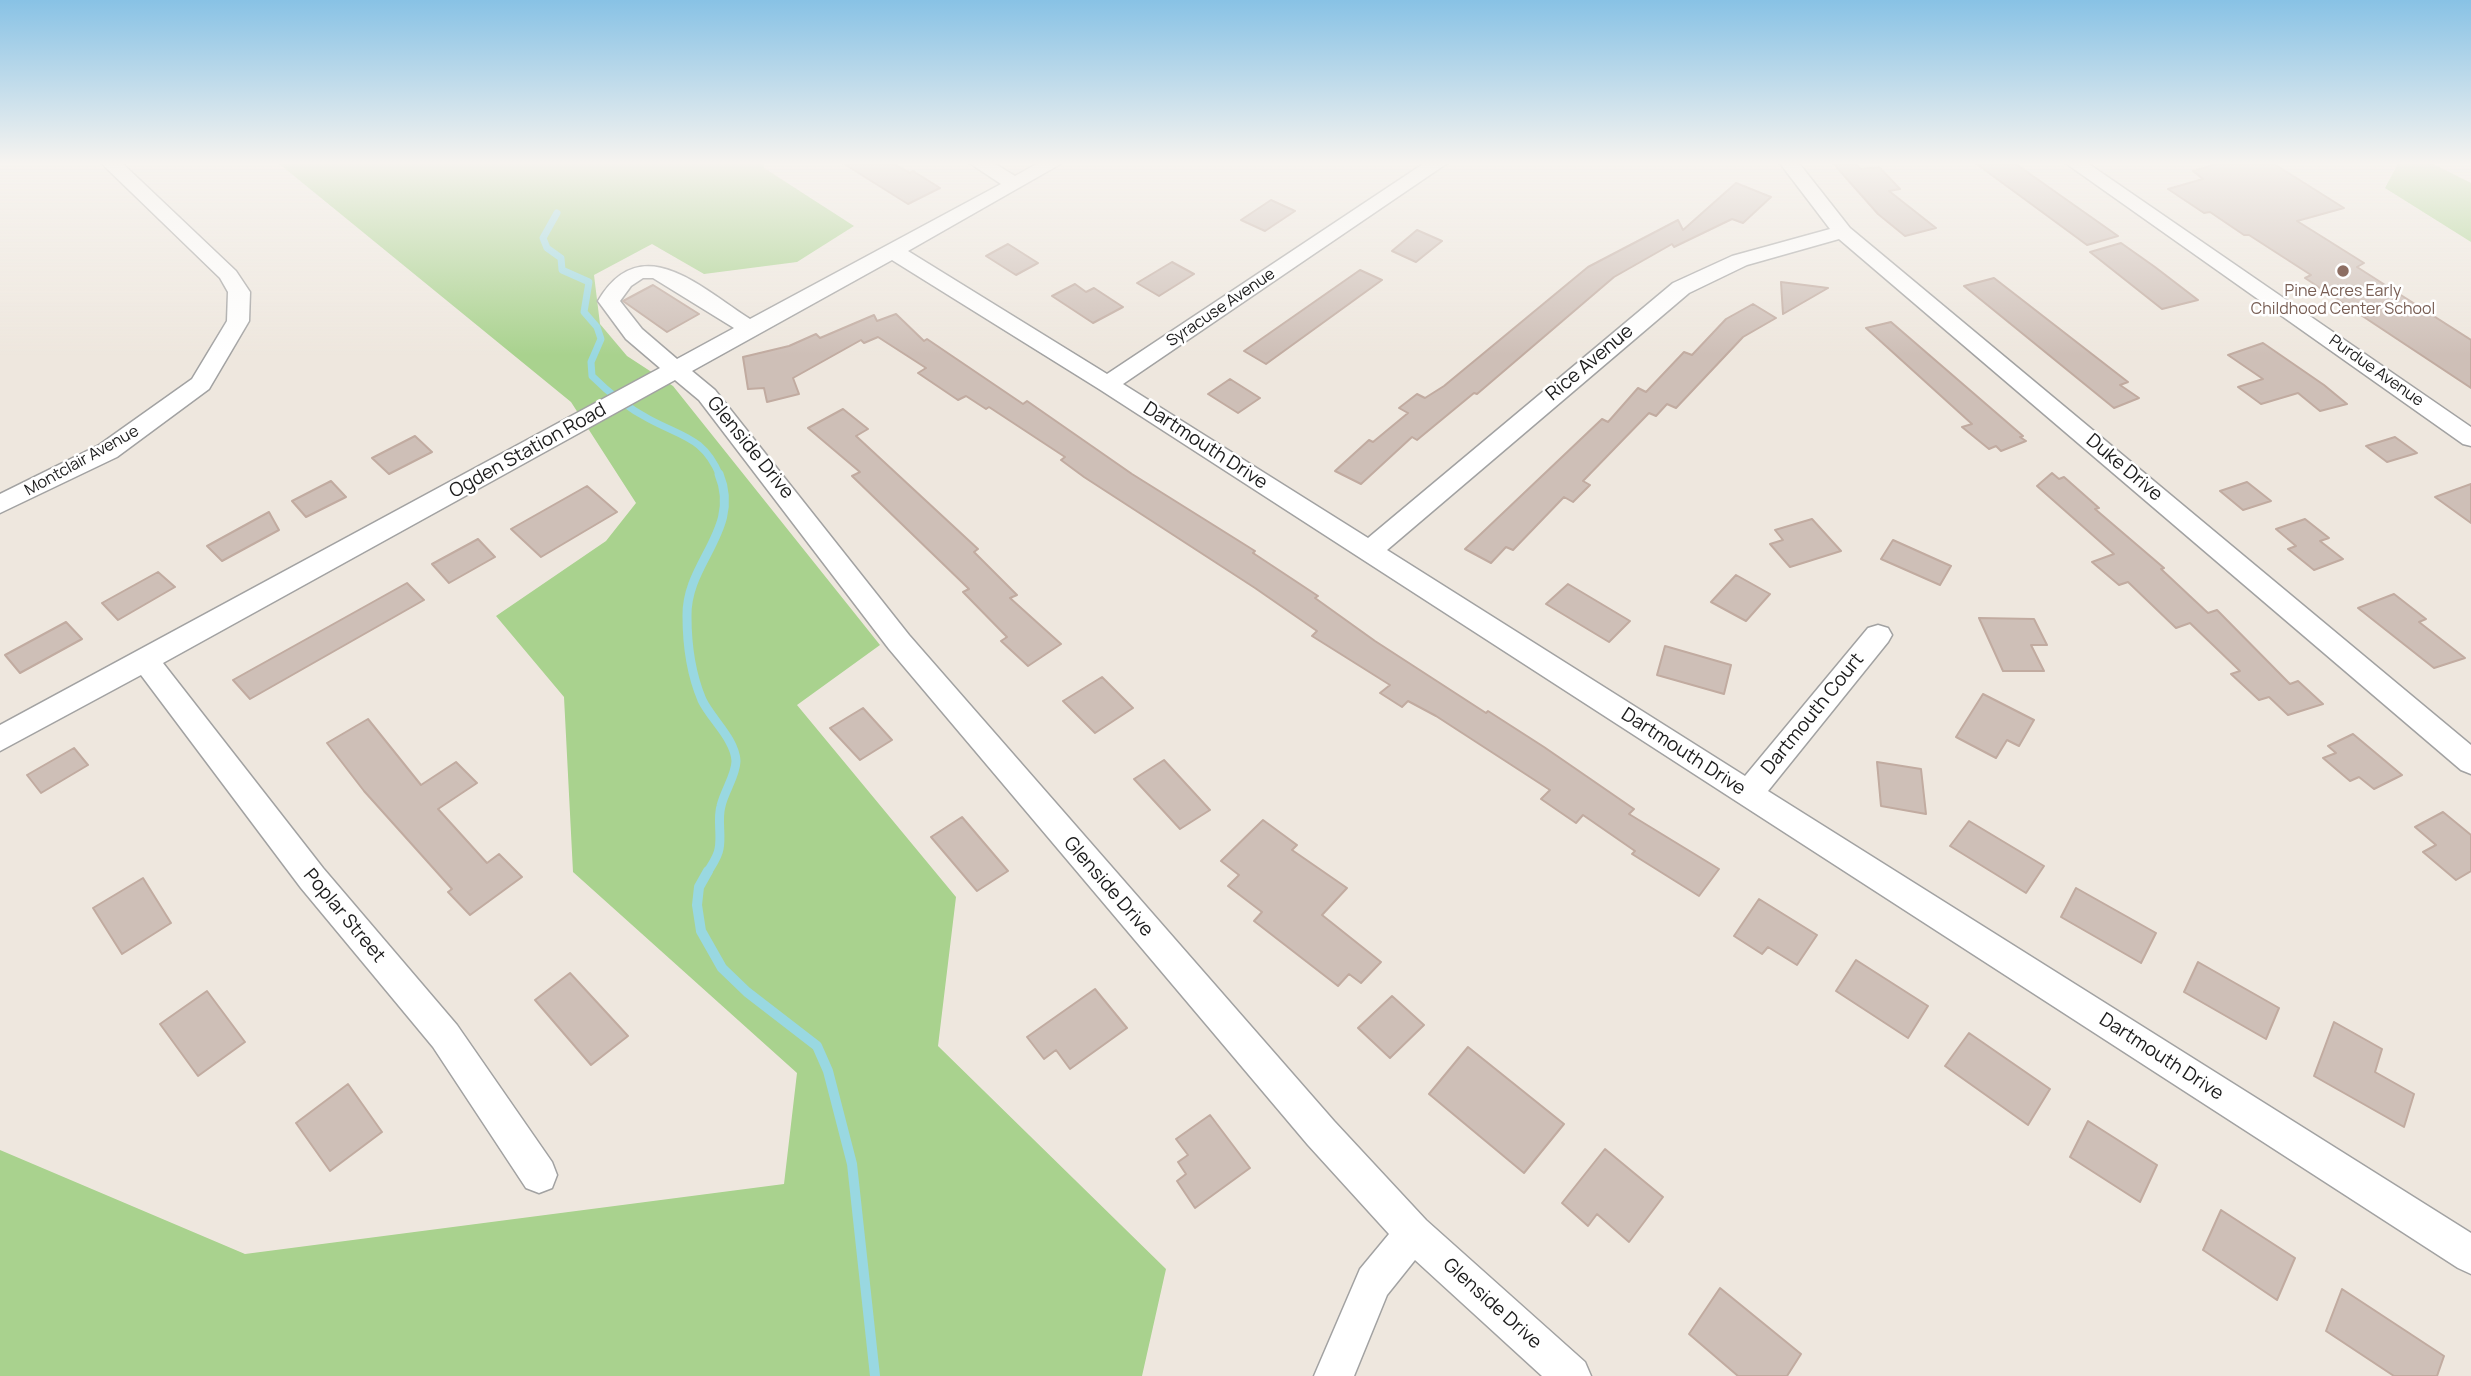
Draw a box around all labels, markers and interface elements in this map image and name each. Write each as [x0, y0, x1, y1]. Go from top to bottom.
marker: Pine Acres Early Childhood Center School [2335, 263, 2351, 279]
street label: Syracuse Avenue [1163, 265, 1279, 351]
place label: Pine Acres Early Childhood Center School [2251, 282, 2435, 320]
street label: Rice Avenue [1542, 320, 1638, 406]
street label: Purdue Avenue [2325, 331, 2427, 411]
street label: Glenside Drive [702, 392, 798, 504]
street label: Dartmouth Drive [1139, 397, 1271, 495]
street label: Ogden Station Road [446, 399, 610, 503]
street label: Montclair Avenue [22, 422, 142, 500]
street label: Duke Drive [2081, 430, 2167, 506]
street label: Dartmouth Court [1757, 649, 1869, 779]
street label: Dartmouth Drive [1617, 703, 1749, 801]
street label: Glenside Drive [1058, 832, 1158, 942]
street label: Poplar Street [298, 864, 390, 968]
street label: Dartmouth Drive [2095, 1008, 2227, 1106]
street label: Glenside Drive [1438, 1254, 1546, 1354]

